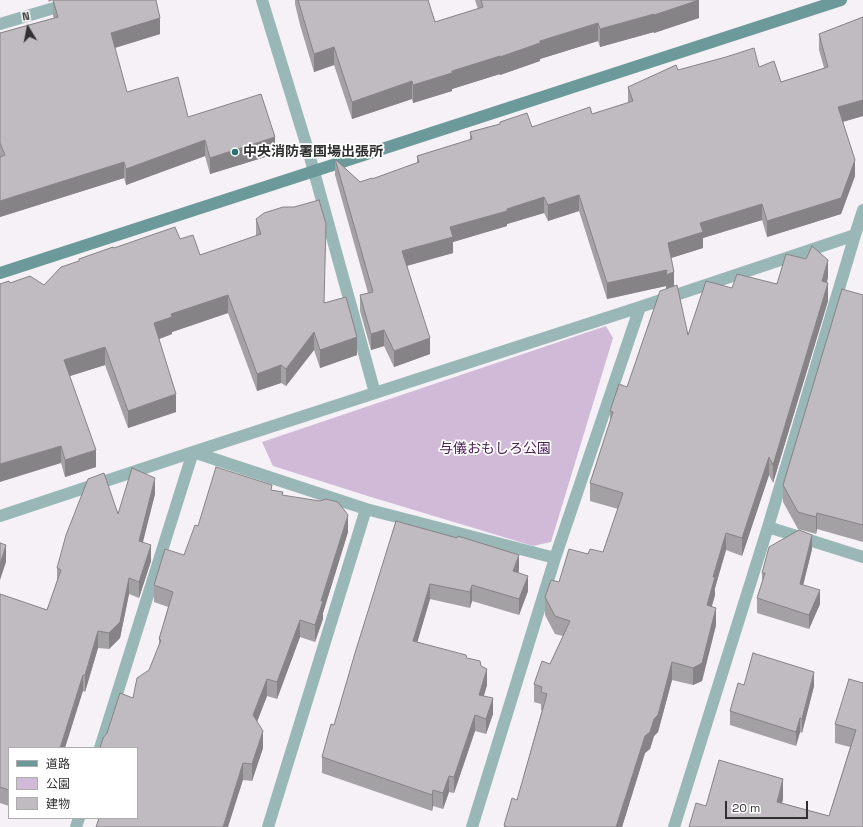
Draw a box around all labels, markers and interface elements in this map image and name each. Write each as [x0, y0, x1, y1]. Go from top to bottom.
north arrow [8, 8, 48, 48]
text: N [21, 9, 31, 24]
place label: 中央消防署国場出張所 [243, 144, 383, 160]
marker: 中央消防署国場出張所 [230, 147, 240, 157]
park label: 与儀おもしろ公園 [439, 441, 551, 457]
legend [8, 747, 138, 819]
text: 道路 [46, 756, 70, 772]
text: 公園 [46, 776, 70, 792]
scale bar [727, 793, 810, 819]
text: 建物 [46, 796, 70, 812]
text: 20 m [732, 800, 760, 816]

